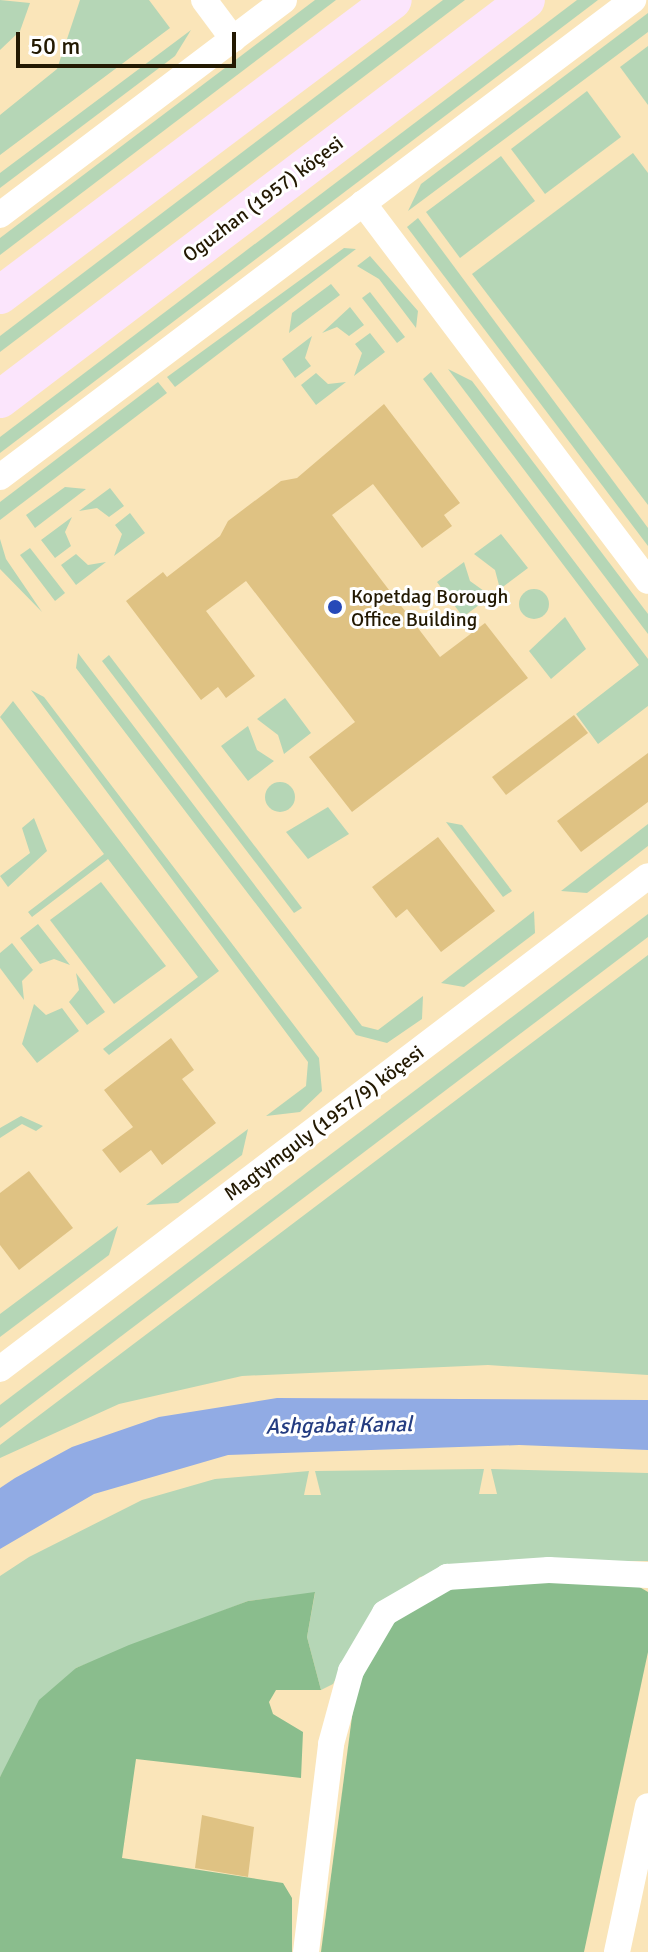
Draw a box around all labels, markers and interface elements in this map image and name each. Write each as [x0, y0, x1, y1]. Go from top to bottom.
scale bar [20, 16, 240, 66]
text: 50 m [30, 31, 80, 61]
street label: Oguzhan (1957) köçesi [178, 131, 348, 267]
place label: Kopetdag Borough Office Building [351, 584, 508, 631]
marker: Kopetdag Borough Office Building [326, 598, 344, 616]
street label: Magtymguly (1957/9) köçesi [219, 1040, 429, 1206]
water label: Ashgabat Kanal [265, 1411, 413, 1439]

